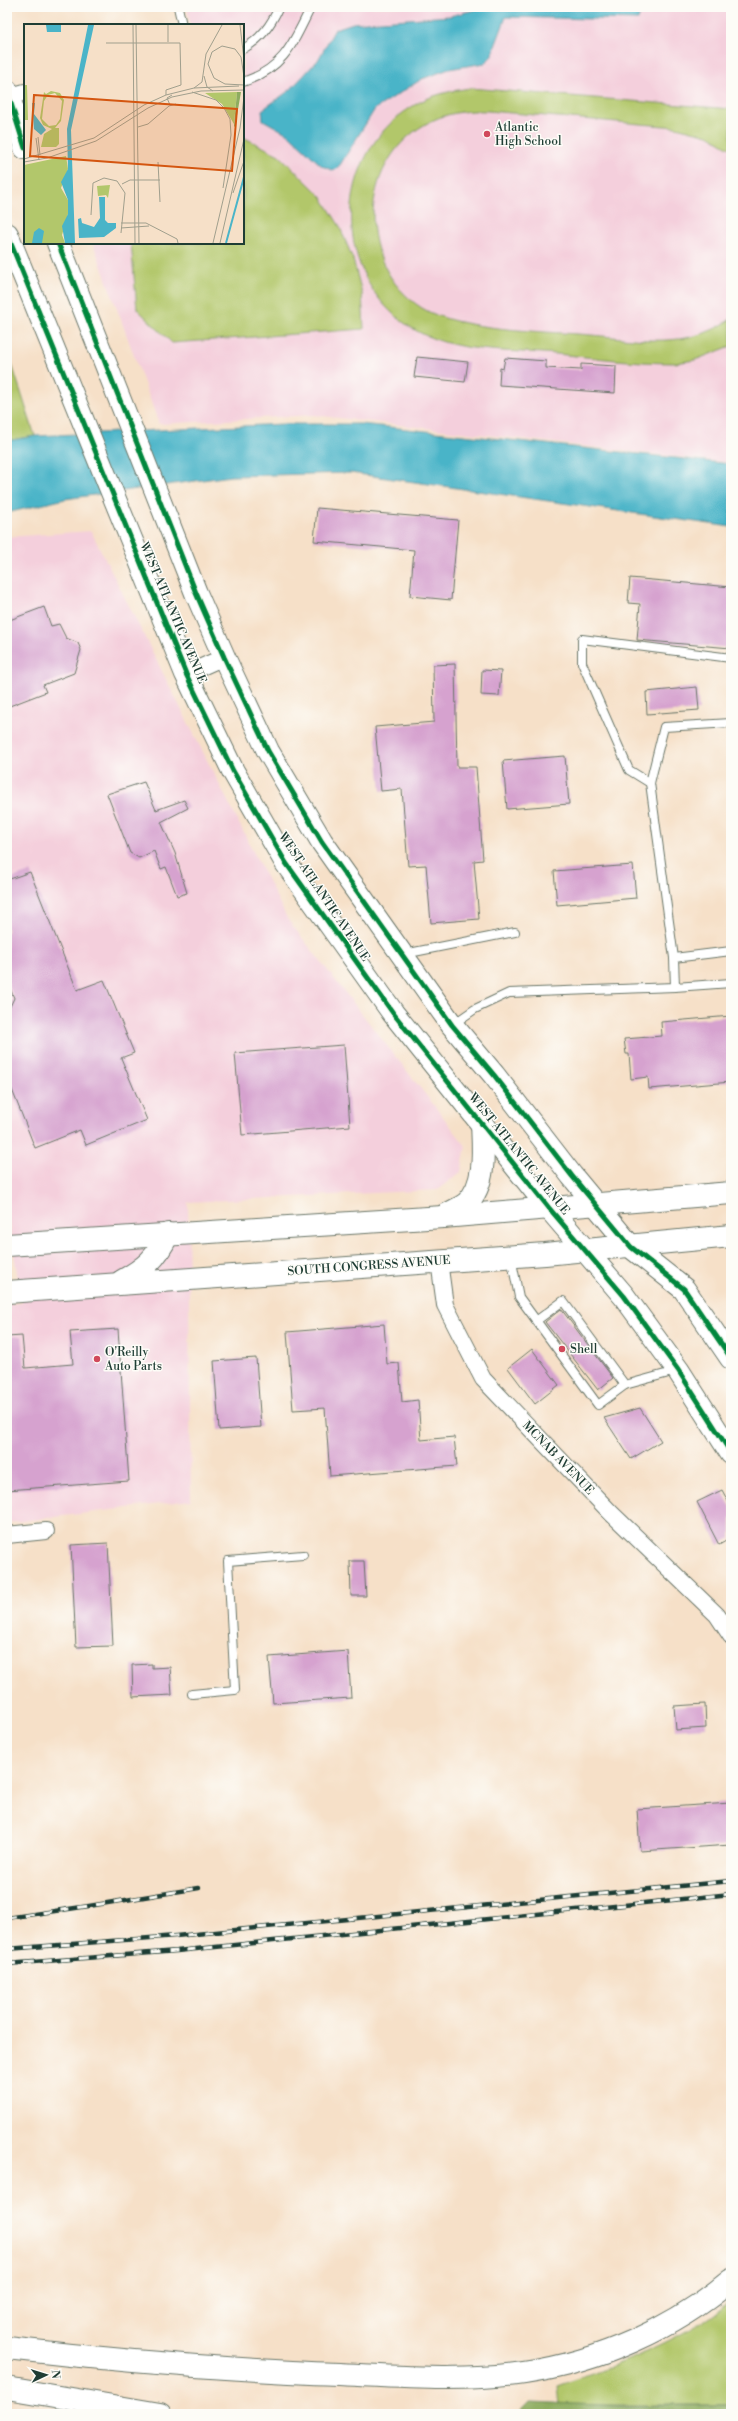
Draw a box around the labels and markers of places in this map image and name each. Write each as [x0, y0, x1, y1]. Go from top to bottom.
place label: Atlantic High School [494, 120, 562, 149]
marker: Atlantic High School [482, 129, 492, 139]
place label: Shell [570, 1342, 598, 1357]
marker: Shell [557, 1344, 567, 1354]
place label: O'Reilly Auto Parts [104, 1345, 162, 1374]
marker: O'Reilly Auto Parts [92, 1354, 102, 1364]

